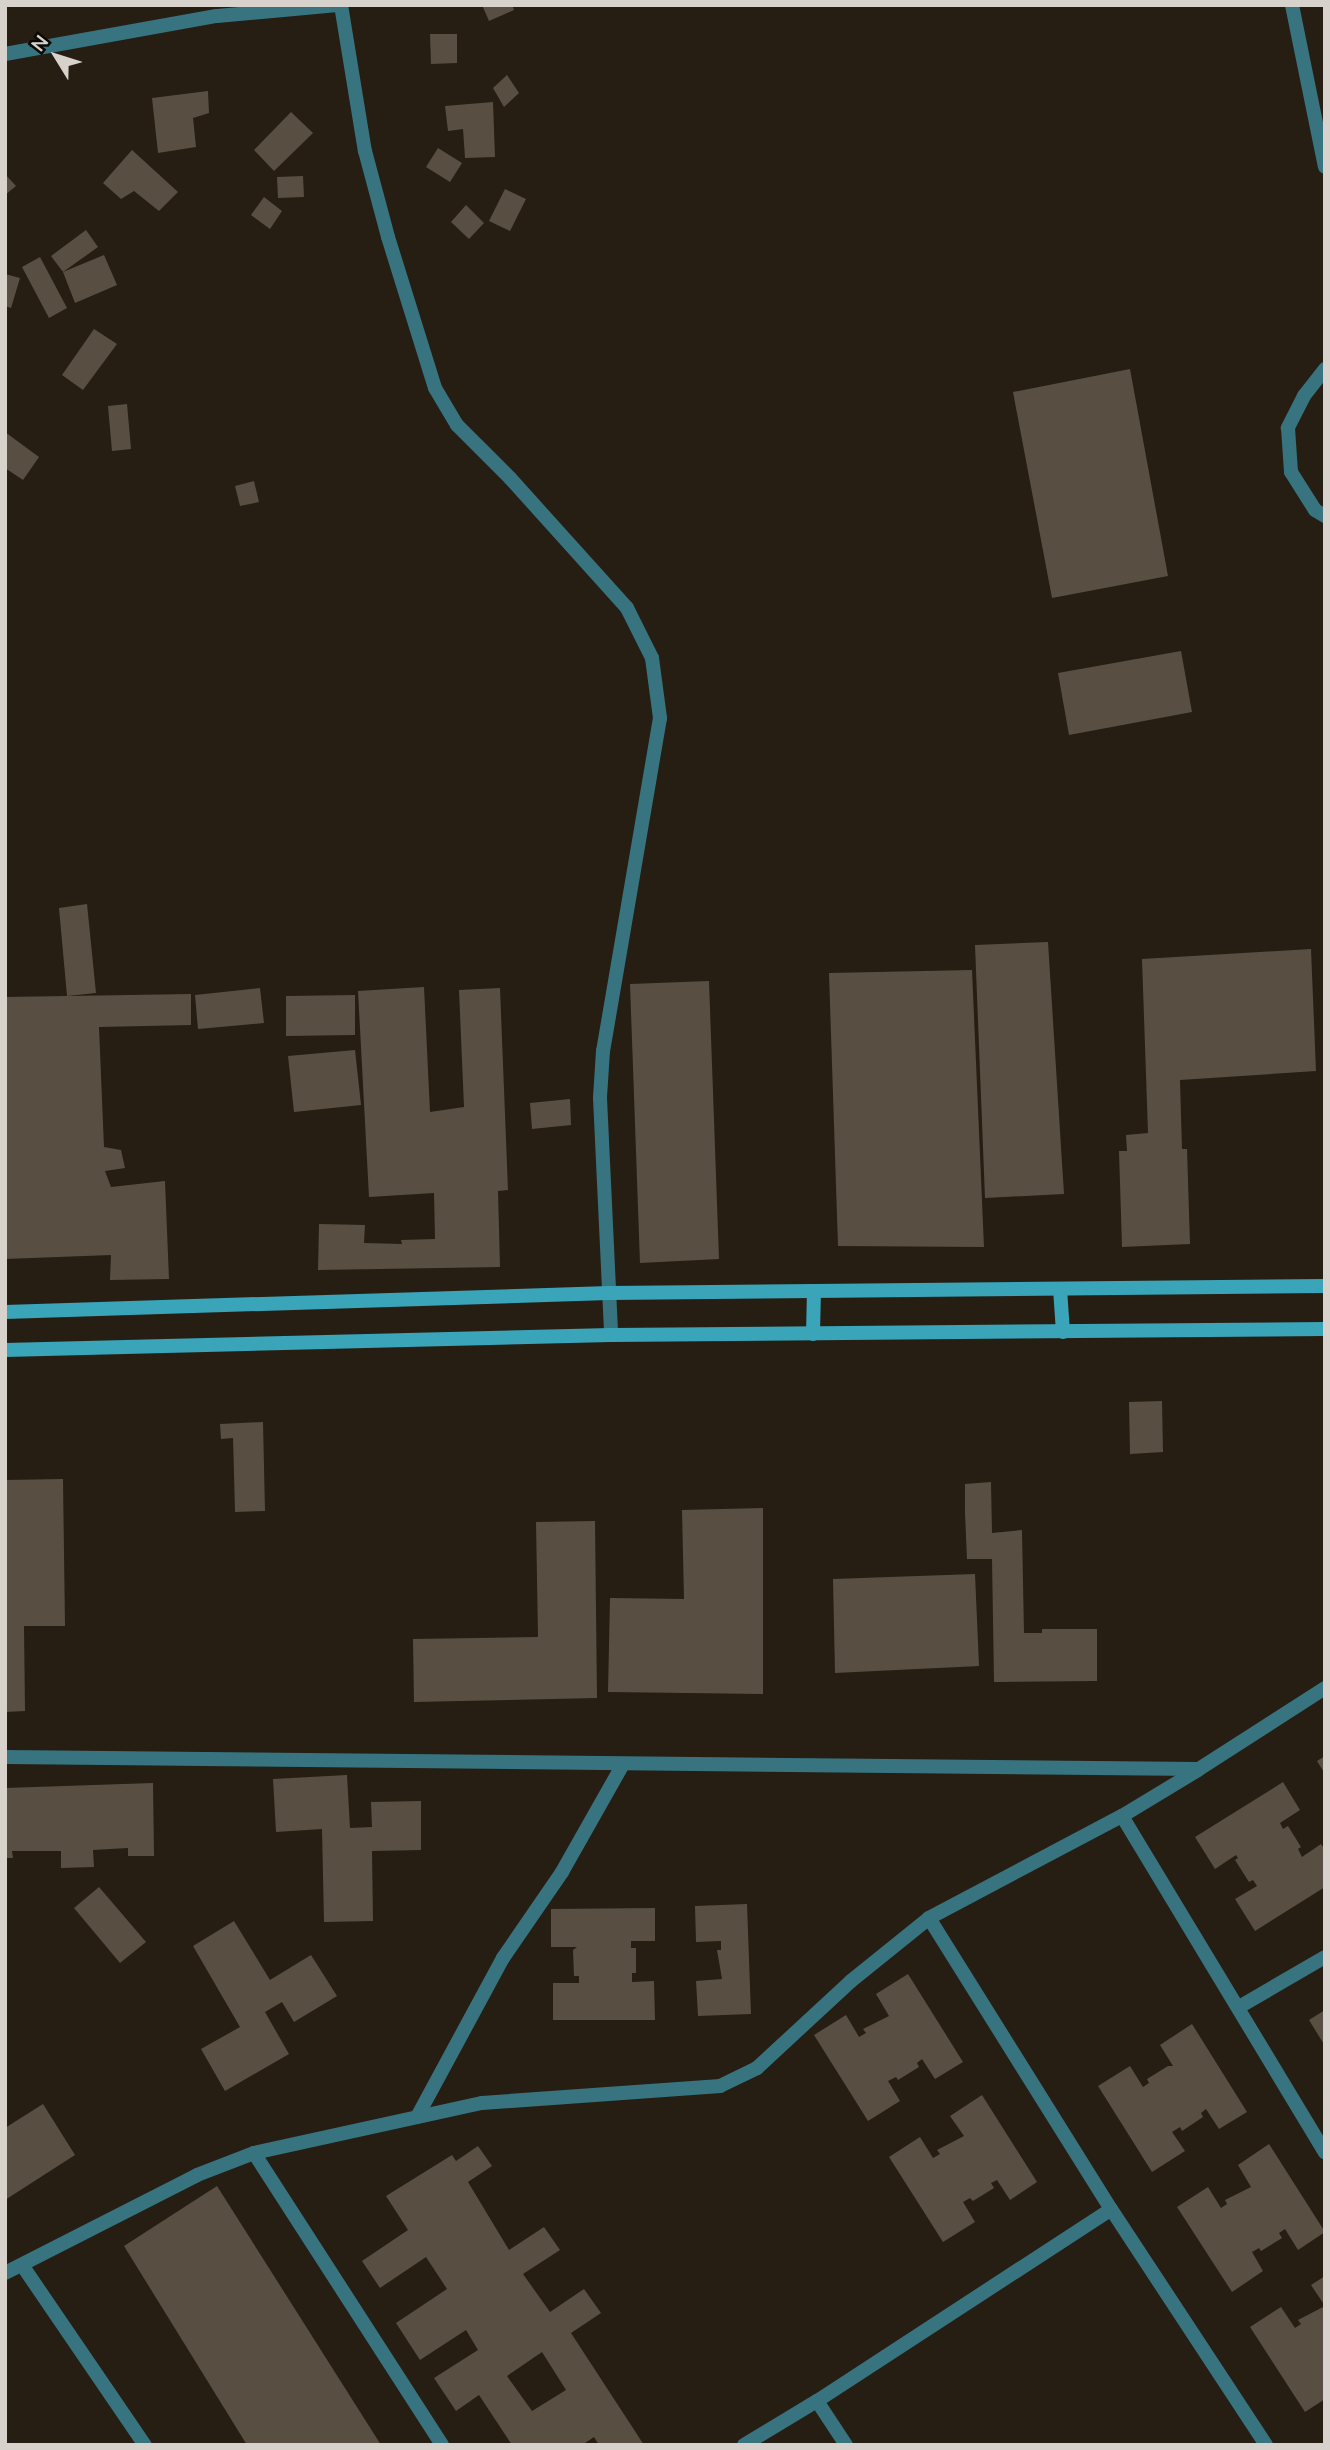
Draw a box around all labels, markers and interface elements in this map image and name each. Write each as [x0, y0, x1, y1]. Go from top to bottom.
north arrow [21, 21, 91, 91]
text: N [26, 30, 53, 56]

